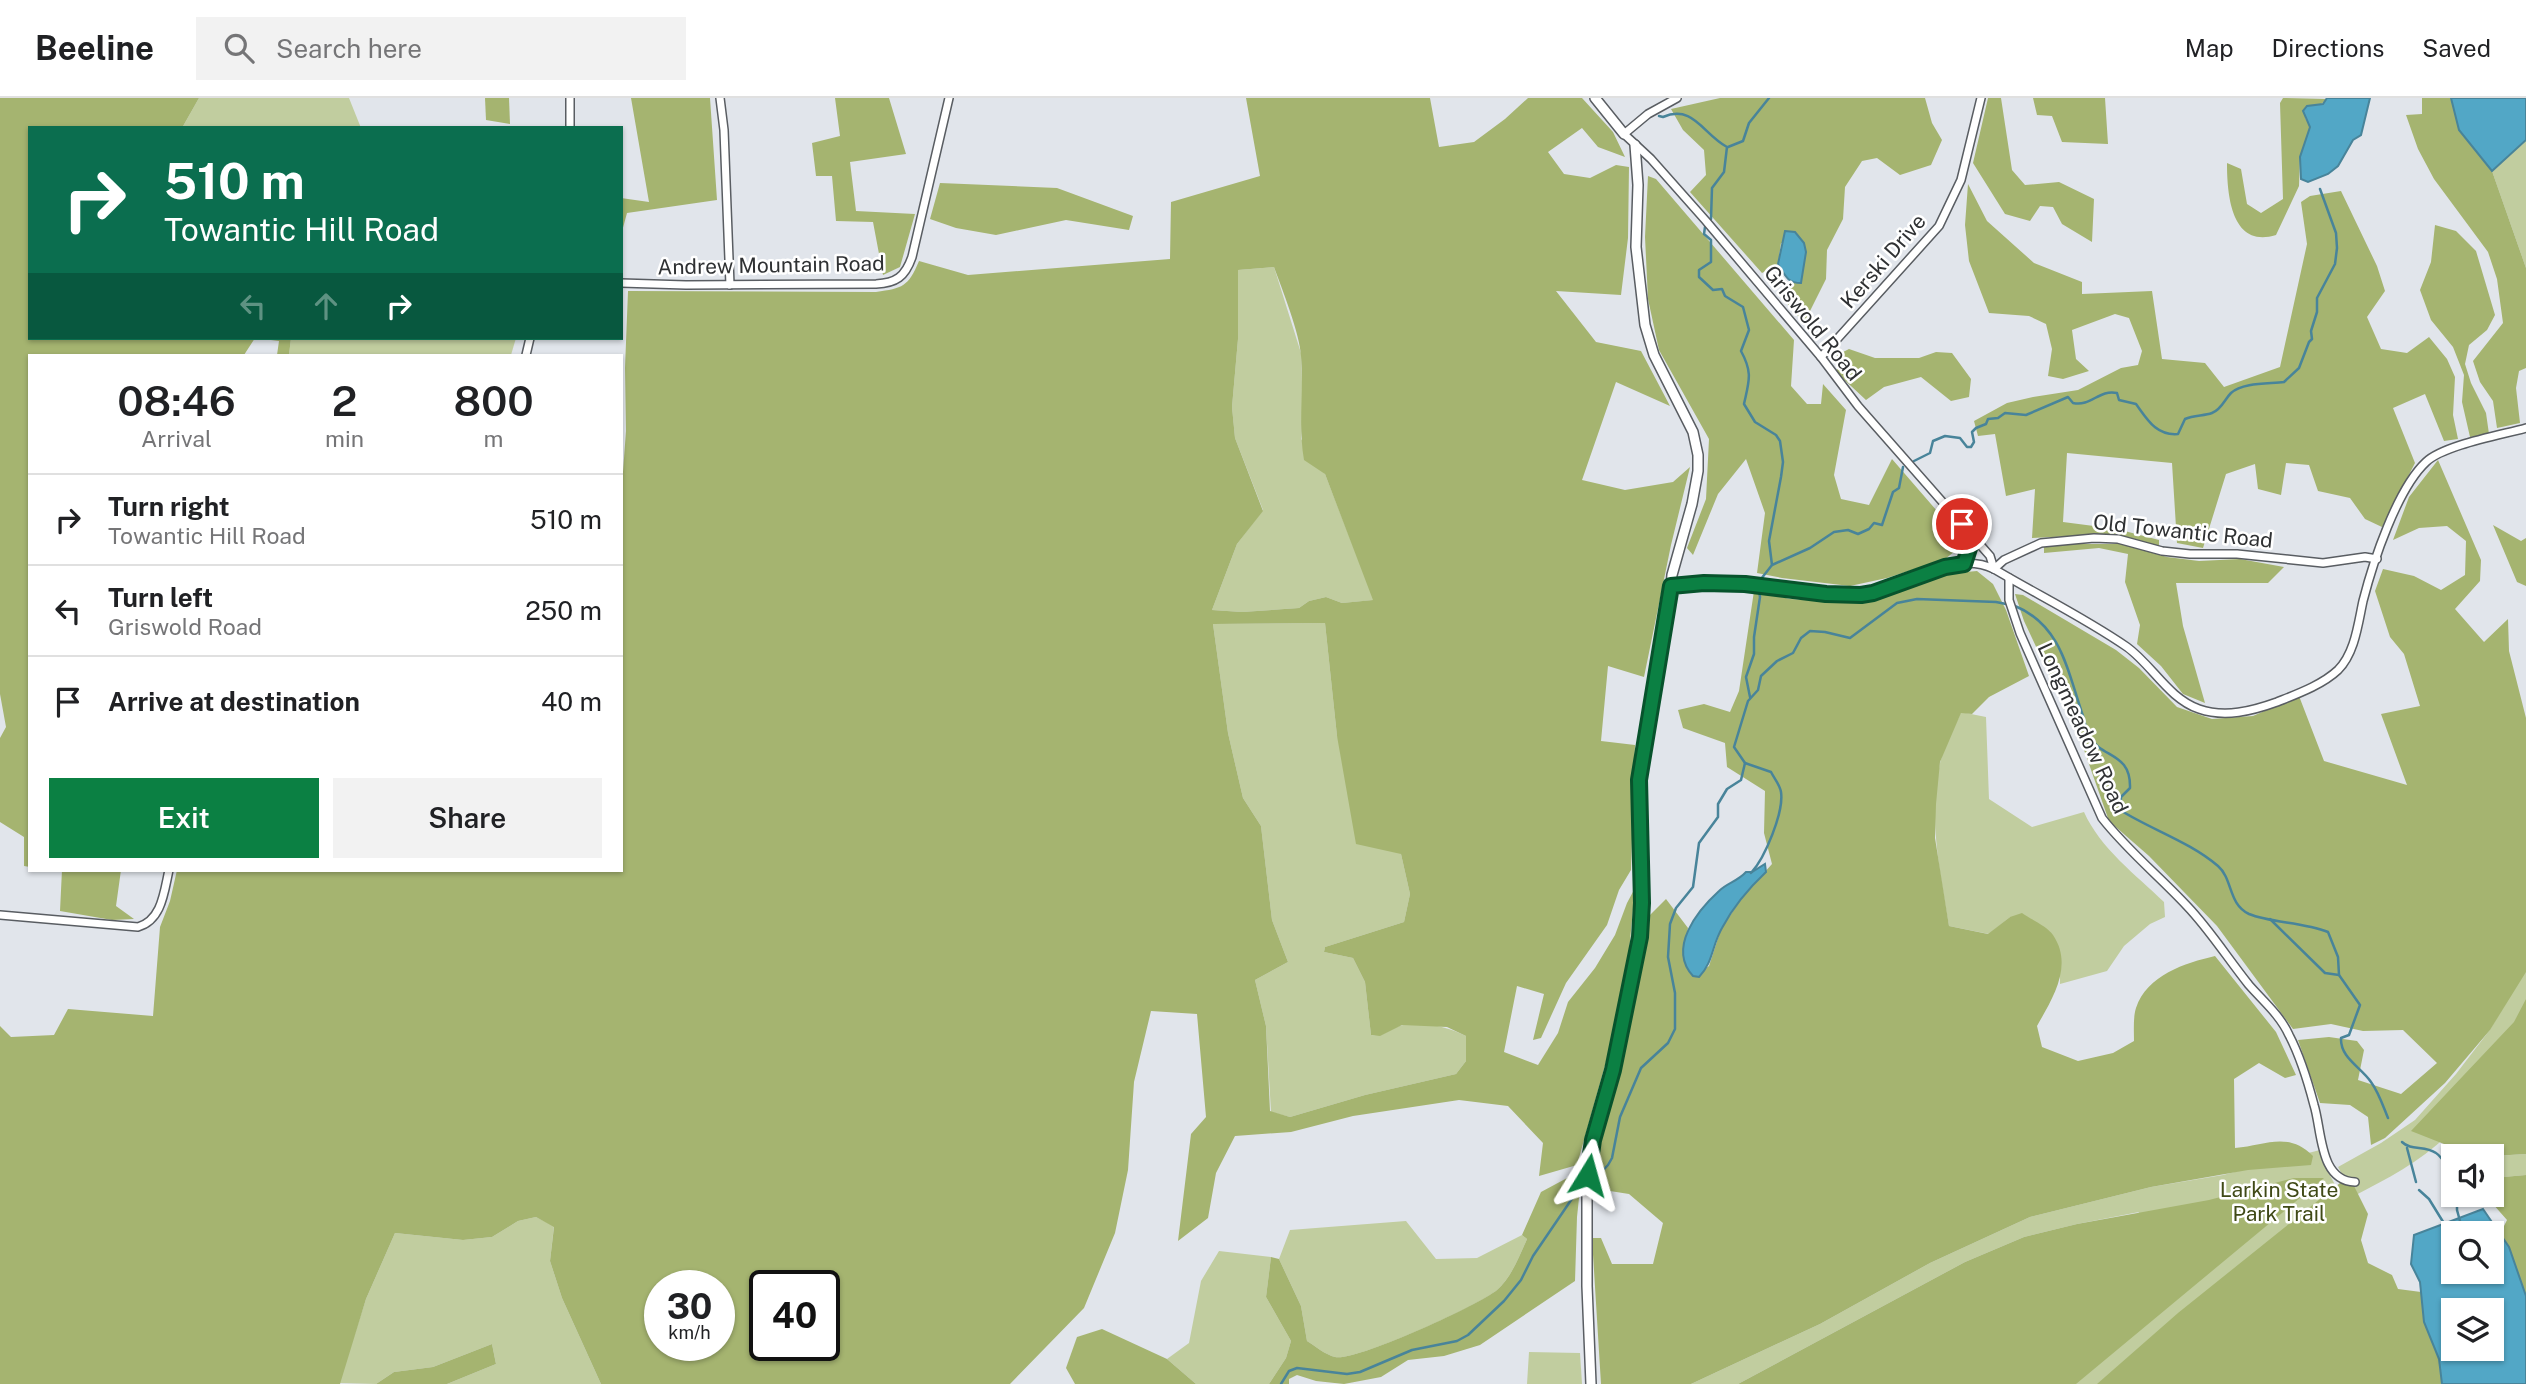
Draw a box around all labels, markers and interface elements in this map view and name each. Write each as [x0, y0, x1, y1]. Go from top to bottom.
search box [196, 17, 686, 80]
text: Beeline [35, 29, 154, 67]
icon: search [220, 29, 258, 67]
text: Search here [276, 33, 422, 64]
text: Map [2185, 34, 2234, 62]
text: Directions [2272, 34, 2384, 62]
text: Saved [2422, 34, 2491, 62]
text: 510 m [164, 152, 305, 210]
icon: right [49, 154, 140, 245]
street label: Kerski Drive [1835, 209, 1931, 313]
text: Towantic Hill Road [164, 211, 439, 248]
street label: Andrew Mountain Road [657, 251, 885, 279]
street label: Griswold Road [1759, 260, 1867, 386]
icon: left [234, 287, 272, 325]
icon: ahead [307, 287, 345, 325]
icon: right [380, 287, 418, 325]
text: 08:46 [117, 376, 236, 425]
text: 2 [332, 376, 358, 425]
text: 800 [453, 376, 534, 425]
text: Arrival [141, 425, 212, 452]
text: min [325, 425, 364, 452]
text: m [484, 425, 503, 452]
text: Turn right [108, 491, 230, 522]
pin [1932, 494, 1992, 554]
icon: right [49, 501, 87, 539]
text: 510 m [530, 504, 602, 535]
icon: arrive [1943, 505, 1981, 543]
street label: Old Towantic Road [2092, 509, 2274, 553]
text: Towantic Hill Road [108, 522, 306, 549]
text: Turn left [108, 582, 213, 613]
icon: left [49, 592, 87, 630]
text: 250 m [525, 595, 602, 626]
text: Griswold Road [108, 613, 262, 640]
street label: Longmeadow Road [2032, 639, 2134, 817]
icon: arrive [49, 683, 87, 721]
text: Arrive at destination [108, 686, 360, 717]
text: 40 m [541, 686, 602, 717]
button: Exit [49, 778, 319, 858]
button: Share [333, 778, 602, 858]
position arrow [1551, 1138, 1625, 1212]
map controls [2441, 1144, 2504, 1361]
button: sound [2441, 1144, 2504, 1207]
park label: Larkin State Park Trail [2220, 1177, 2338, 1226]
button: search [2441, 1221, 2504, 1284]
speed limit sign: 40 [749, 1270, 840, 1361]
text: 30 [667, 1286, 712, 1327]
button: layers [2441, 1298, 2504, 1361]
text: km/h [668, 1322, 711, 1343]

